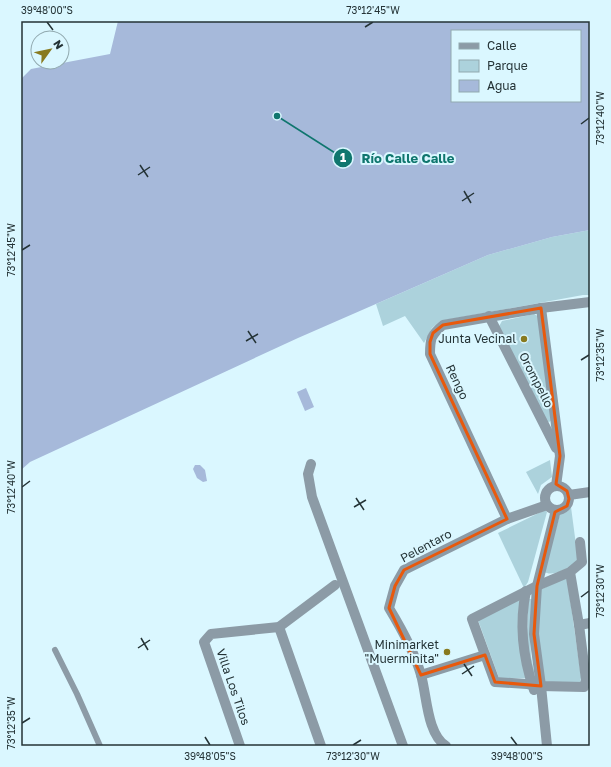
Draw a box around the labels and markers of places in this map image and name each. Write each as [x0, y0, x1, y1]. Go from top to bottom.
callout: Río Calle Calle [333, 146, 462, 171]
place label: Junta Vecinal [438, 331, 516, 346]
marker: Junta Vecinal [519, 334, 529, 344]
place label: Minimarket "Muerminita" [365, 637, 439, 666]
marker: Minimarket "Muerminita" [442, 647, 452, 657]

